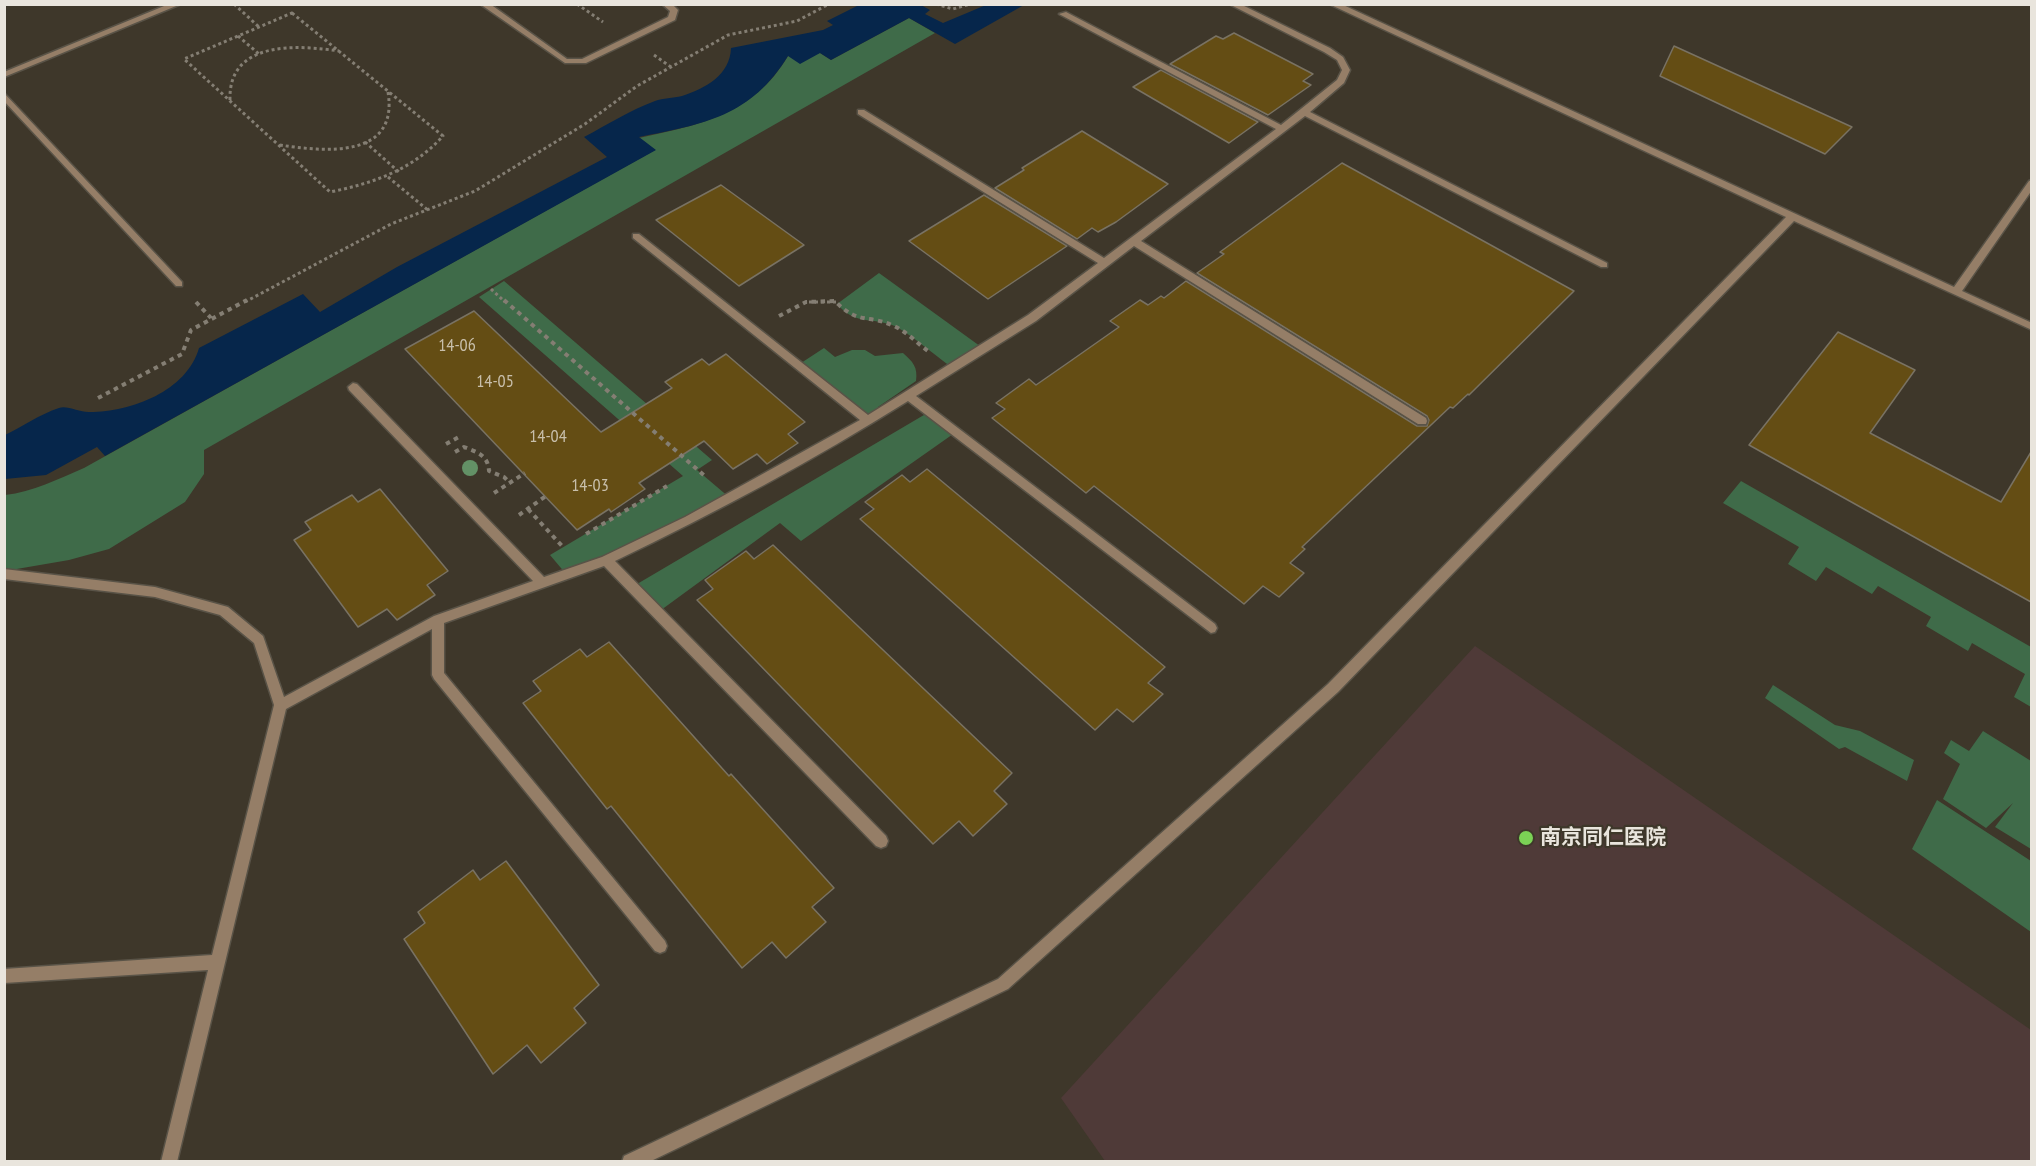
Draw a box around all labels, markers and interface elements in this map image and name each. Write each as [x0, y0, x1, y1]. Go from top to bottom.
house number: 14-06 [438, 335, 476, 357]
house number: 14-05 [476, 371, 514, 393]
house number: 14-04 [529, 426, 567, 448]
house number: 14-03 [571, 475, 609, 497]
place label: 南京同仁医院 [1540, 825, 1666, 851]
marker: 南京同仁医院 [1517, 829, 1535, 847]

